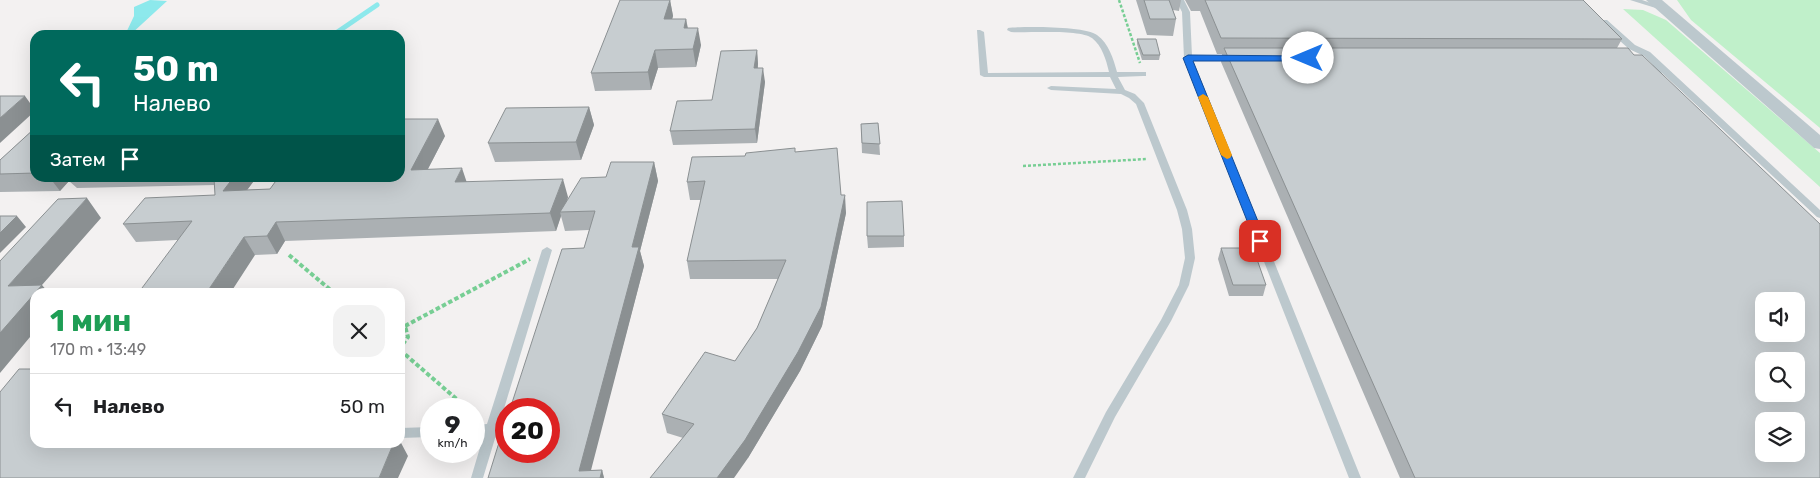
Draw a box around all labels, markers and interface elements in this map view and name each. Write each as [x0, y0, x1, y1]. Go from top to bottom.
position arrow [1281, 31, 1333, 83]
text: 50 m [133, 48, 219, 90]
icon: left [50, 50, 115, 115]
text: Налево [133, 90, 211, 117]
icon: arrive [116, 145, 144, 173]
text: Затем [50, 148, 106, 171]
pin [1239, 220, 1281, 262]
icon: arrive [1246, 227, 1274, 255]
map controls [1755, 292, 1805, 462]
button: sound [1755, 292, 1805, 342]
text: 1 мин [50, 303, 131, 339]
button: close [333, 305, 385, 357]
text: 170 m · 13:49 [50, 340, 146, 359]
button: search [1755, 352, 1805, 402]
icon: left [50, 392, 78, 420]
text: Налево [93, 395, 165, 418]
text: 50 m [340, 395, 385, 418]
speed limit sign: 20 [495, 398, 560, 463]
text: 9 [444, 410, 461, 439]
button: layers [1755, 412, 1805, 462]
text: km/h [438, 436, 467, 450]

